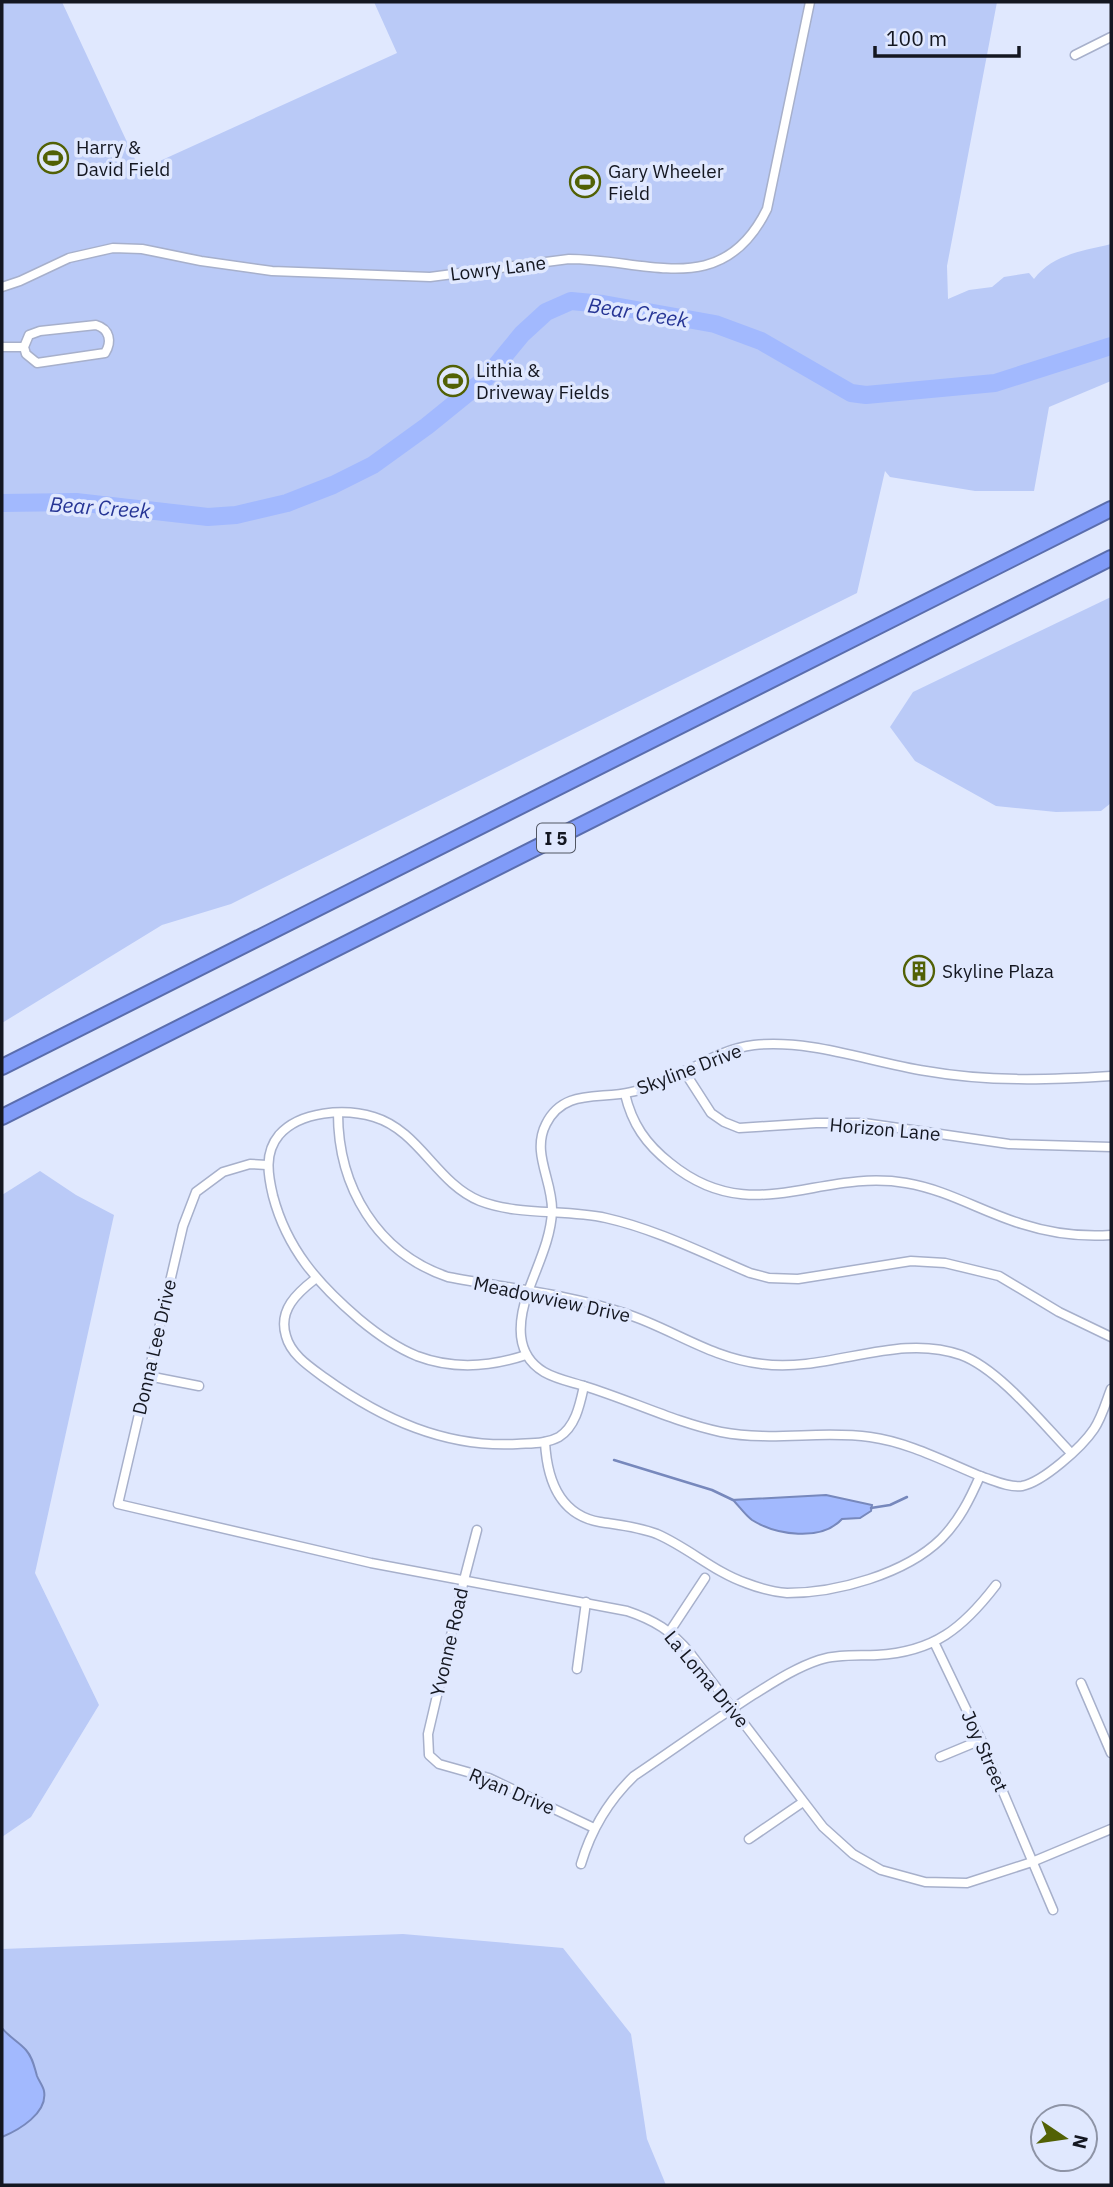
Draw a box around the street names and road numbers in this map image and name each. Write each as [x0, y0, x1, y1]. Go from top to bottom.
street label: Lowry Lane [449, 250, 547, 286]
road number: I 5 [537, 824, 575, 852]
street label: Skyline Drive [633, 1038, 745, 1100]
street label: Horizon Lane [829, 1112, 941, 1146]
street label: Meadowview Drive [471, 1271, 633, 1327]
street label: Donna Lee Drive [127, 1277, 181, 1417]
street label: Yvonne Road [425, 1585, 473, 1699]
street label: La Loma Drive [659, 1626, 755, 1732]
street label: Joy Street [956, 1707, 1014, 1795]
street label: Ryan Drive [466, 1762, 558, 1820]

